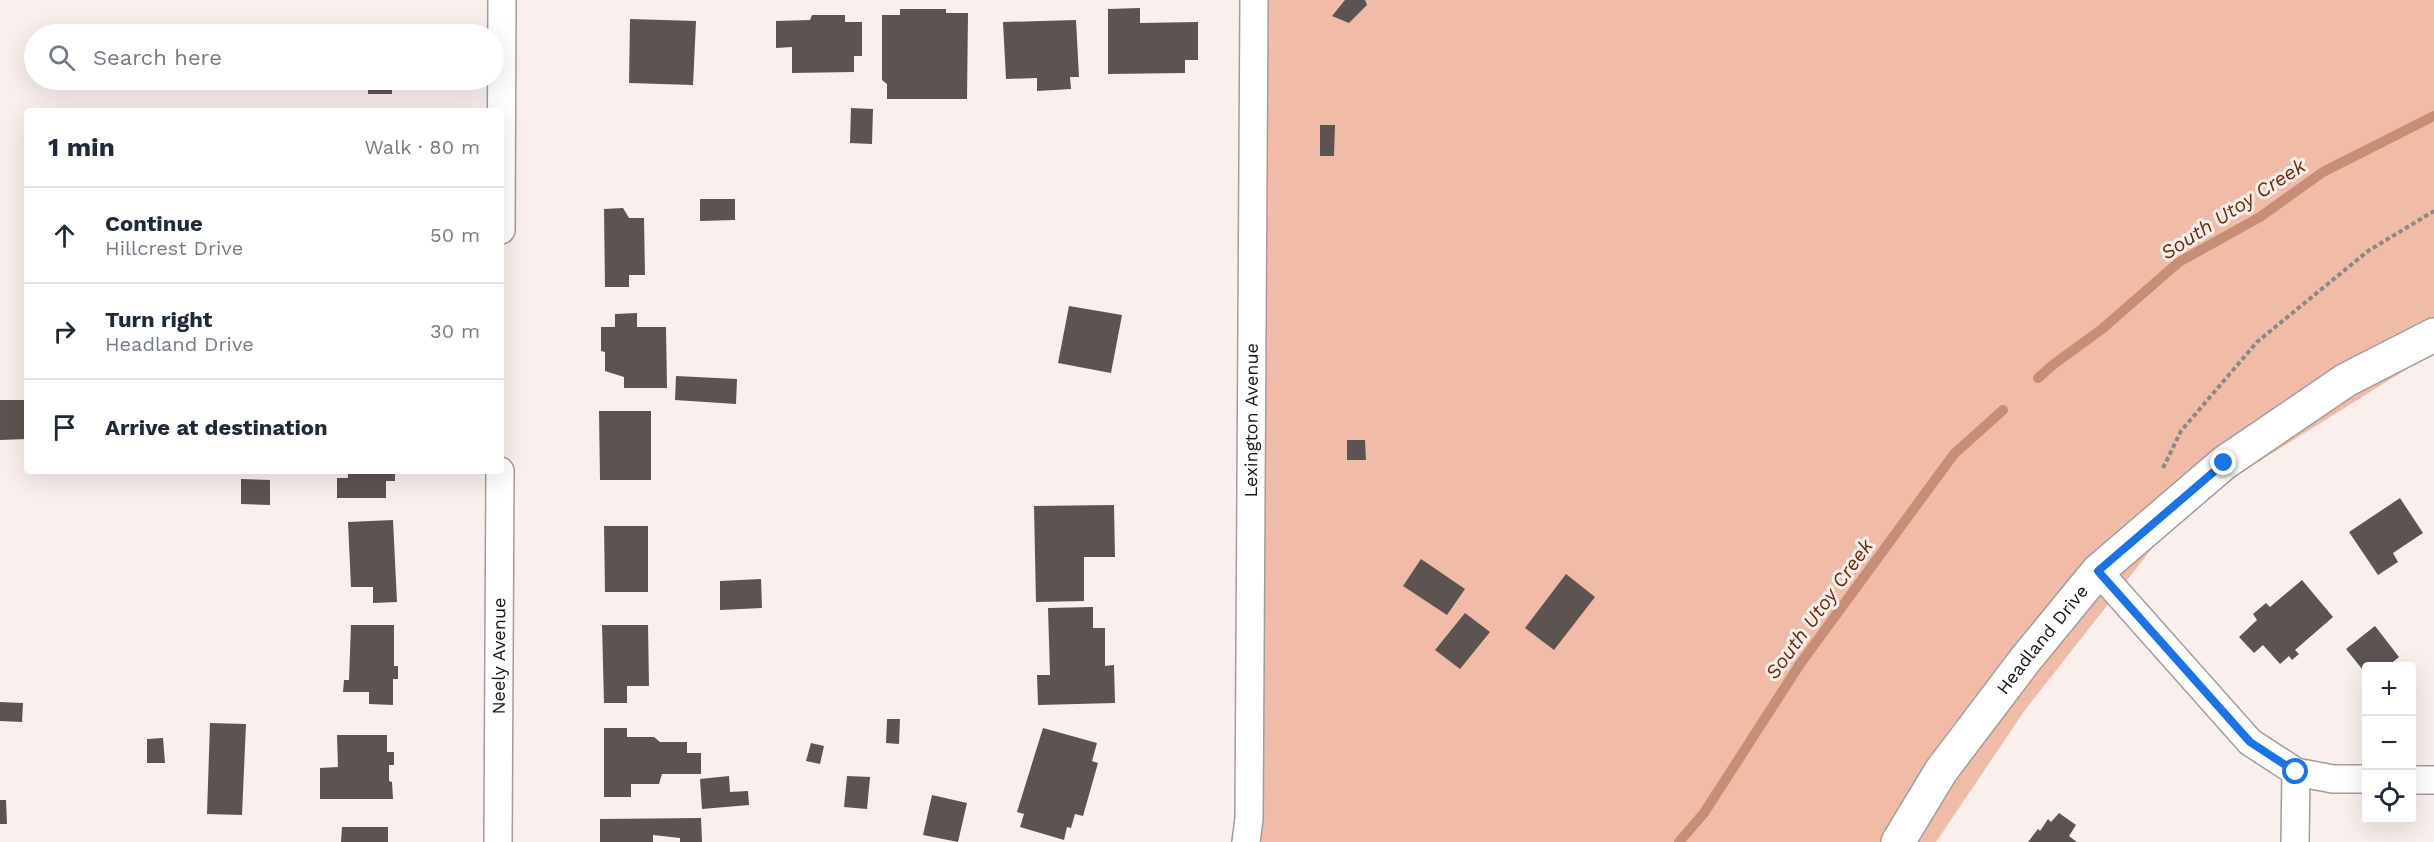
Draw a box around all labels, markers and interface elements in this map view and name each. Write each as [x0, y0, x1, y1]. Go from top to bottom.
search box [24, 24, 504, 90]
icon: search [45, 41, 78, 74]
text: Search here [93, 45, 222, 70]
text: 1 min [48, 132, 115, 162]
text: Walk · 80 m [364, 135, 480, 159]
water label: South Utoy Creek [2156, 153, 2311, 265]
text: Continue [105, 211, 203, 236]
icon: ahead [48, 219, 81, 252]
text: 50 m [430, 223, 480, 247]
text: Hillcrest Drive [105, 236, 243, 260]
text: Turn right [105, 307, 212, 332]
icon: right [48, 315, 81, 348]
text: 30 m [430, 319, 480, 343]
text: Headland Drive [105, 332, 254, 356]
street label: Lexington Avenue [1240, 343, 1262, 497]
icon: arrive [48, 411, 81, 444]
text: Arrive at destination [105, 415, 328, 440]
route end [2210, 449, 2236, 475]
water label: South Utoy Creek [1760, 533, 1879, 684]
street label: Headland Drive [1992, 580, 2092, 698]
street label: Neely Avenue [488, 597, 509, 715]
map controls [2362, 662, 2416, 824]
button: + [2362, 662, 2416, 716]
button: − [2362, 716, 2416, 770]
route start [2282, 758, 2308, 784]
button: locate [2362, 770, 2416, 824]

